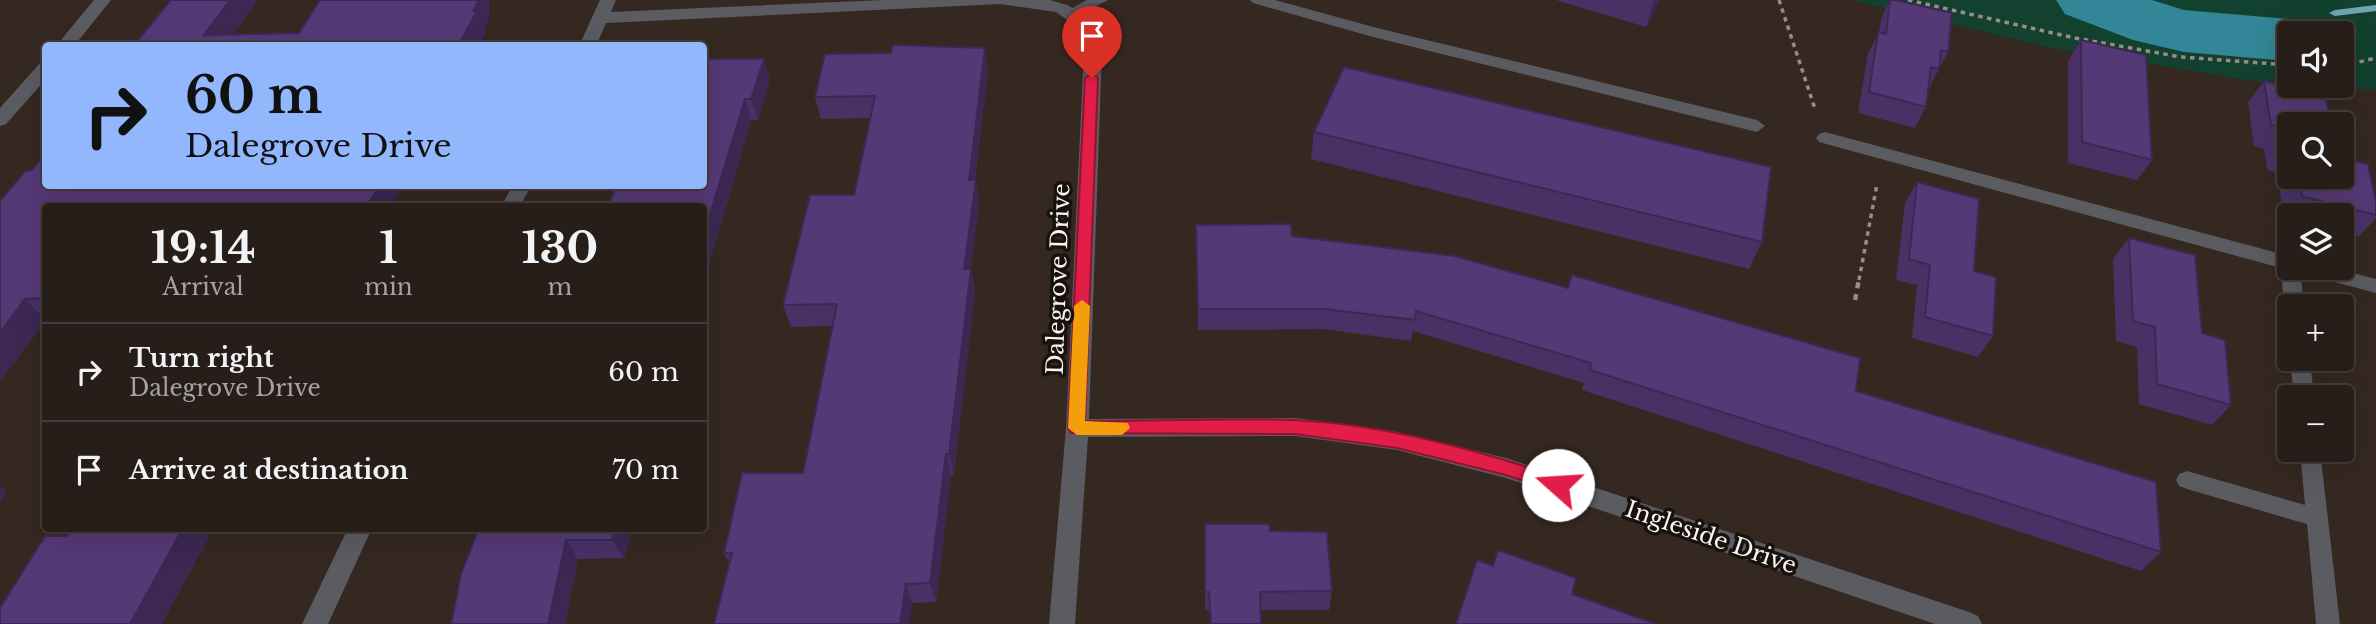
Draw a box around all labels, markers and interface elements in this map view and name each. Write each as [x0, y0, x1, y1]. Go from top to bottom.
pin [1062, 6, 1122, 78]
icon: arrive [1073, 17, 1111, 55]
map controls [2277, 21, 2354, 462]
button: sound [2277, 21, 2354, 98]
text: 60 m [185, 65, 322, 126]
icon: right [70, 70, 161, 161]
button: search [2277, 112, 2354, 189]
text: Dalegrove Drive [185, 126, 452, 166]
street label: Dalegrove Drive [1041, 183, 1075, 375]
button: layers [2277, 203, 2354, 280]
text: 19:14 [151, 222, 256, 274]
text: 1 [379, 222, 398, 274]
text: 130 [521, 222, 598, 274]
text: Arrival [162, 273, 244, 301]
text: min [364, 273, 413, 301]
text: m [547, 273, 572, 301]
button: + [2277, 294, 2354, 371]
text: Turn right [129, 342, 274, 374]
icon: right [70, 353, 108, 391]
text: 60 m [608, 356, 679, 388]
text: Dalegrove Drive [129, 374, 321, 402]
button: − [2277, 385, 2354, 462]
position arrow [1521, 448, 1595, 522]
icon: arrive [70, 451, 108, 489]
text: Arrive at destination [129, 454, 409, 486]
text: 70 m [612, 454, 679, 486]
street label: Ingleside Drive [1622, 495, 1800, 579]

